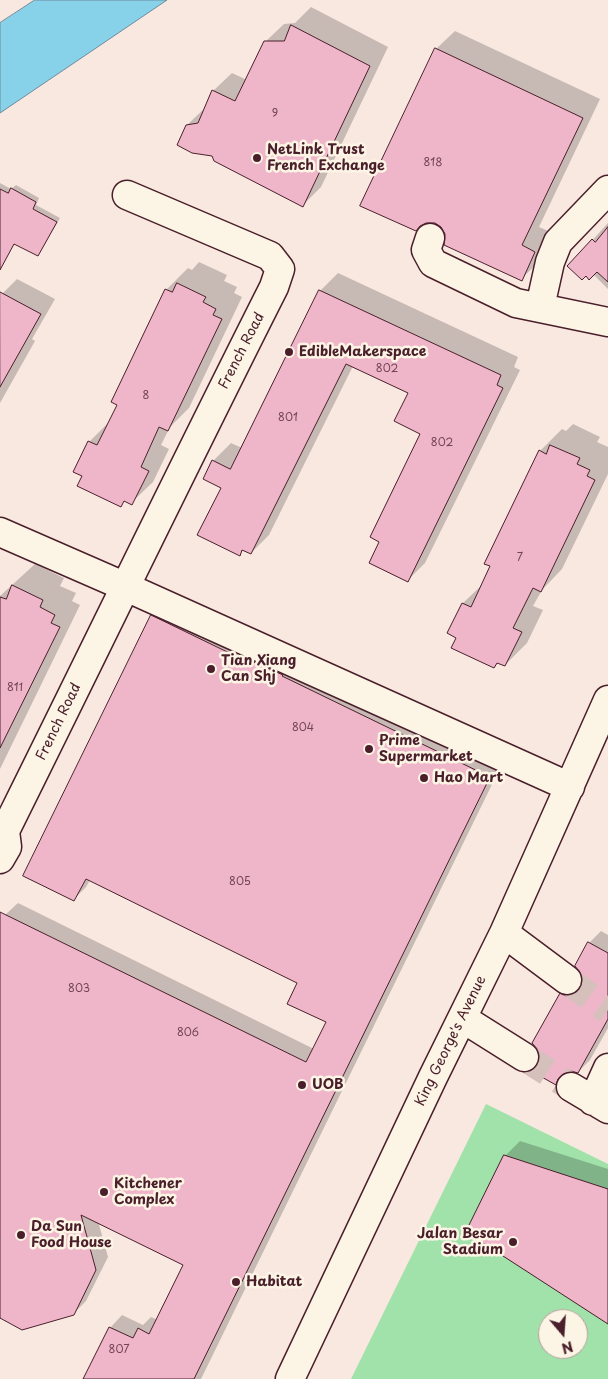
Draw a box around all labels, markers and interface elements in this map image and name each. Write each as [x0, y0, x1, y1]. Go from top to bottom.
house number: 9 [272, 107, 278, 121]
place label: NetLink Trust French Exchange [267, 142, 385, 174]
marker: NetLink Trust French Exchange [251, 152, 263, 164]
house number: 818 [424, 156, 442, 170]
street label: French Road [215, 310, 269, 392]
place label: EdibleMakerspace [299, 344, 426, 360]
marker: EdibleMakerspace [283, 346, 295, 358]
house number: 802 [376, 362, 398, 376]
house number: 8 [143, 389, 149, 403]
house number: 801 [278, 411, 298, 425]
house number: 802 [431, 436, 453, 450]
house number: 7 [517, 551, 523, 565]
place label: Tian Xiang Can Shj [221, 653, 296, 686]
marker: Tian Xiang Can Shj [205, 663, 217, 675]
house number: 811 [7, 681, 23, 695]
street label: French Road [33, 681, 85, 763]
house number: 804 [292, 721, 314, 735]
place label: Prime Supermarket [379, 733, 473, 766]
marker: Prime Supermarket [363, 743, 375, 755]
place label: Hao Mart [434, 770, 503, 786]
marker: Hao Mart [418, 772, 430, 784]
house number: 805 [229, 875, 251, 889]
street label: King George's Avenue [412, 973, 490, 1109]
house number: 803 [68, 982, 90, 996]
house number: 806 [177, 1026, 199, 1040]
place label: UOB [312, 1077, 344, 1093]
marker: UOB [296, 1079, 308, 1091]
place label: Kitchener Complex [114, 1176, 182, 1208]
marker: Kitchener Complex [98, 1186, 110, 1198]
place label: Da Sun Food House [31, 1219, 112, 1252]
place label: Jalan Besar Stadium [417, 1226, 503, 1258]
marker: Da Sun Food House [15, 1229, 27, 1241]
marker: Jalan Besar Stadium [507, 1236, 519, 1248]
place label: Habitat [246, 1274, 302, 1290]
marker: Habitat [230, 1276, 242, 1288]
north arrow [538, 1309, 588, 1359]
text: N [559, 1336, 576, 1359]
house number: 807 [109, 1343, 129, 1357]

